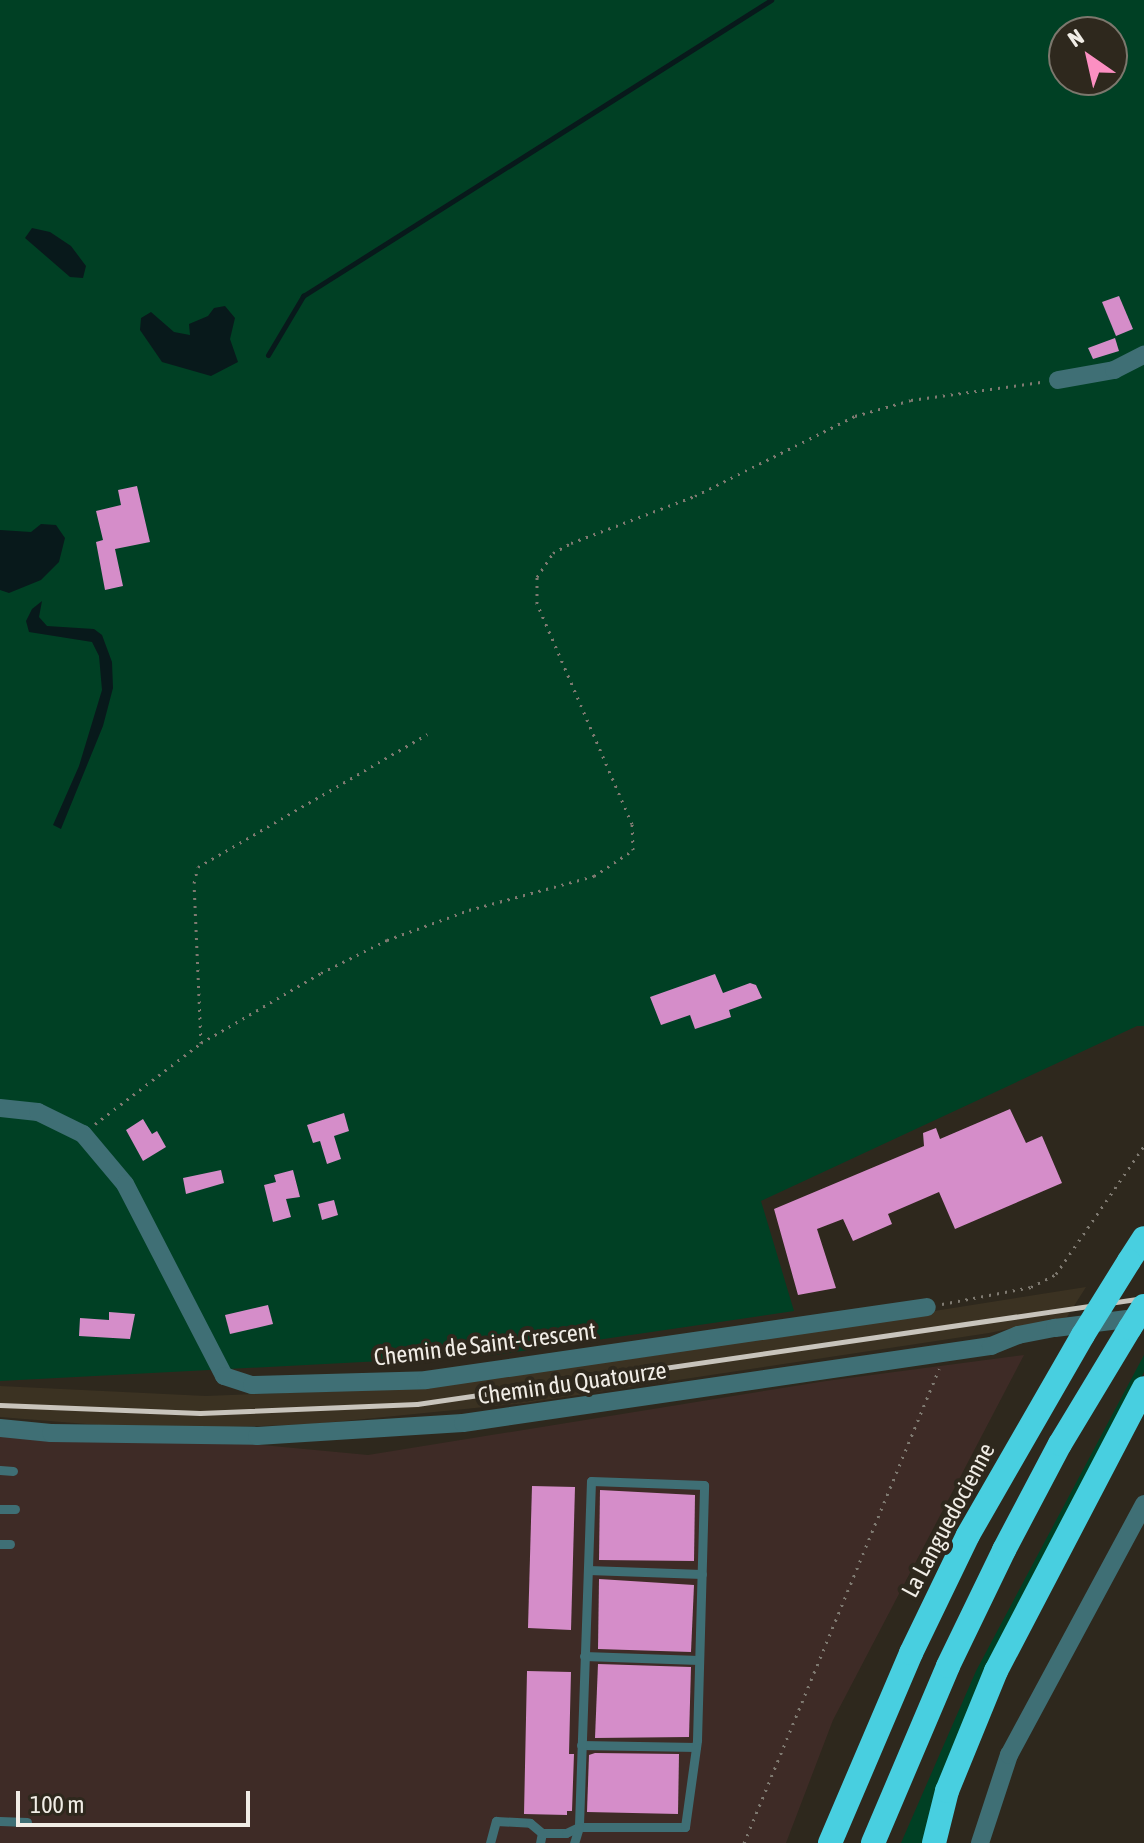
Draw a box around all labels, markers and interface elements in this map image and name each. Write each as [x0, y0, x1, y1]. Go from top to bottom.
north arrow [1048, 16, 1128, 96]
text: N [1063, 23, 1088, 52]
street label: Chemin de Saint-Crescent [372, 1316, 598, 1372]
street label: Chemin du Quatourze [476, 1356, 668, 1410]
street label: La Languedocienne [895, 1438, 1001, 1602]
scale bar [20, 1775, 254, 1825]
text: 100 m [30, 1791, 84, 1818]

